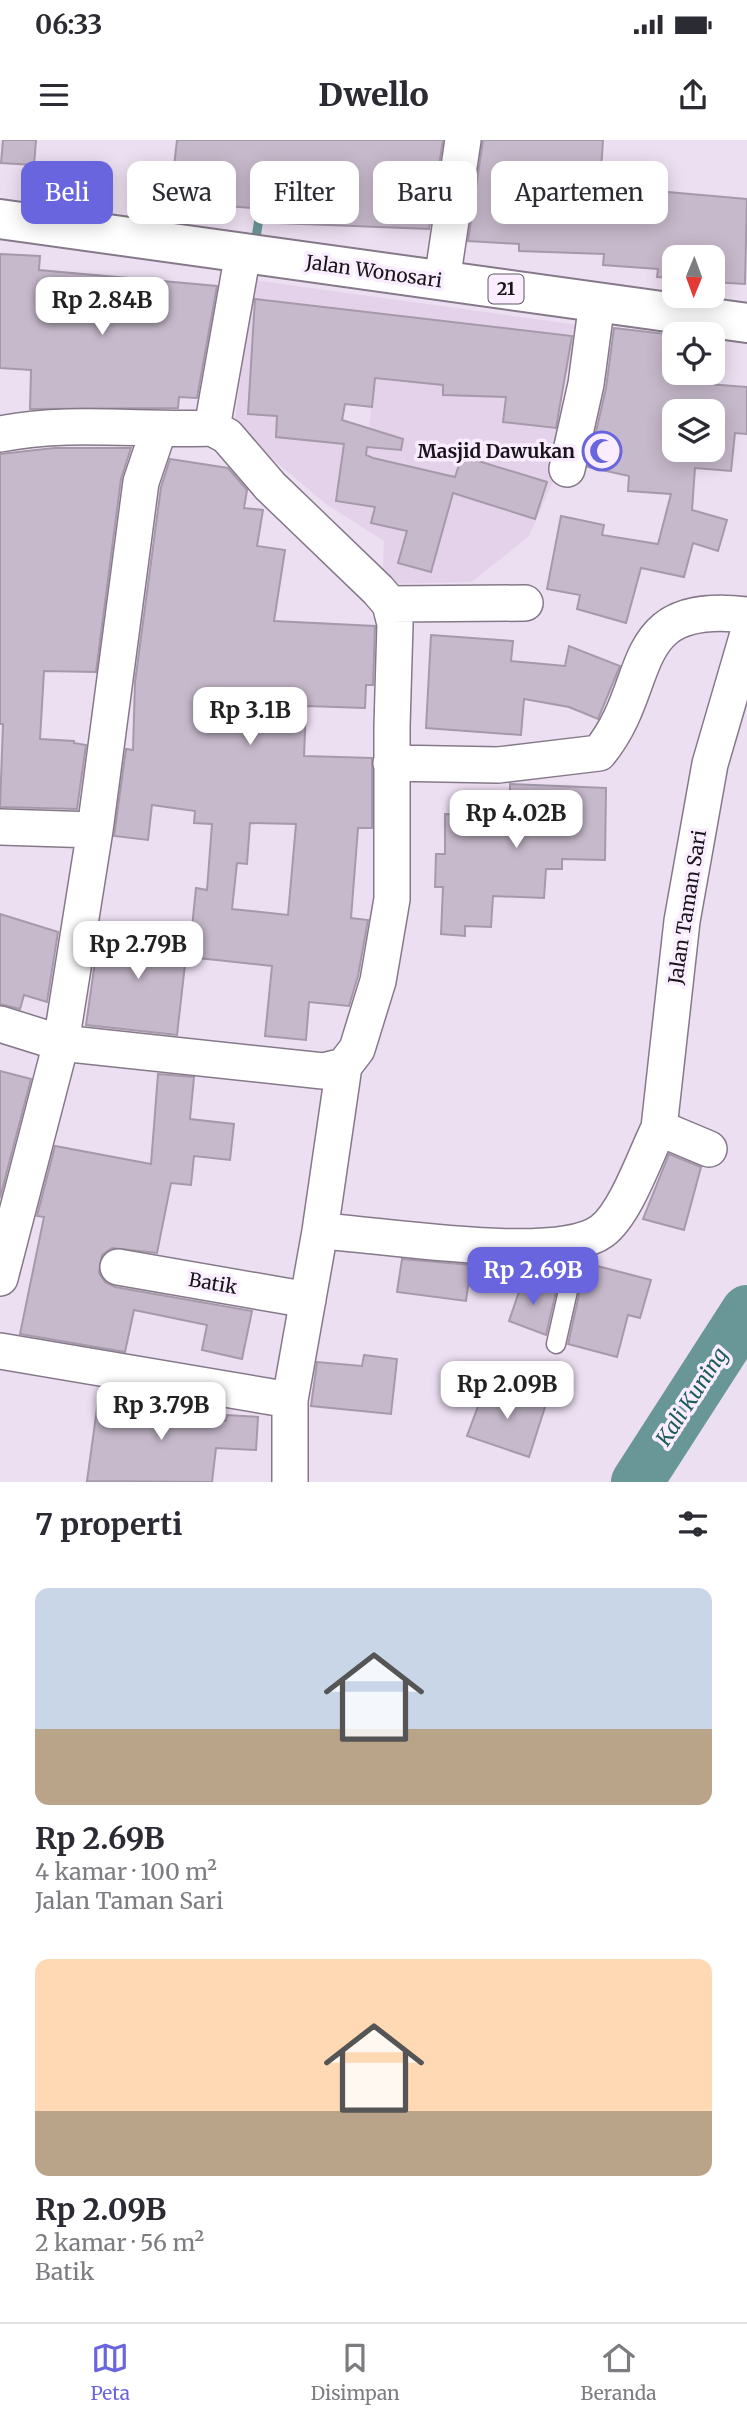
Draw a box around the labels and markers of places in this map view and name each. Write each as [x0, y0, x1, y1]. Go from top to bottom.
pin: Rp 2.84B [30, 278, 174, 337]
mosque icon: Masjid Dawukan [581, 430, 623, 472]
place label: Masjid Dawukan [417, 439, 575, 463]
pin: Rp 3.1B [185, 688, 315, 747]
pin: Rp 4.02B [444, 790, 588, 850]
pin: Rp 2.79B [66, 922, 210, 981]
pin: Rp 2.69B [461, 1248, 605, 1307]
pin: Rp 2.09B [435, 1362, 579, 1421]
pin: Rp 3.79B [89, 1382, 233, 1442]

